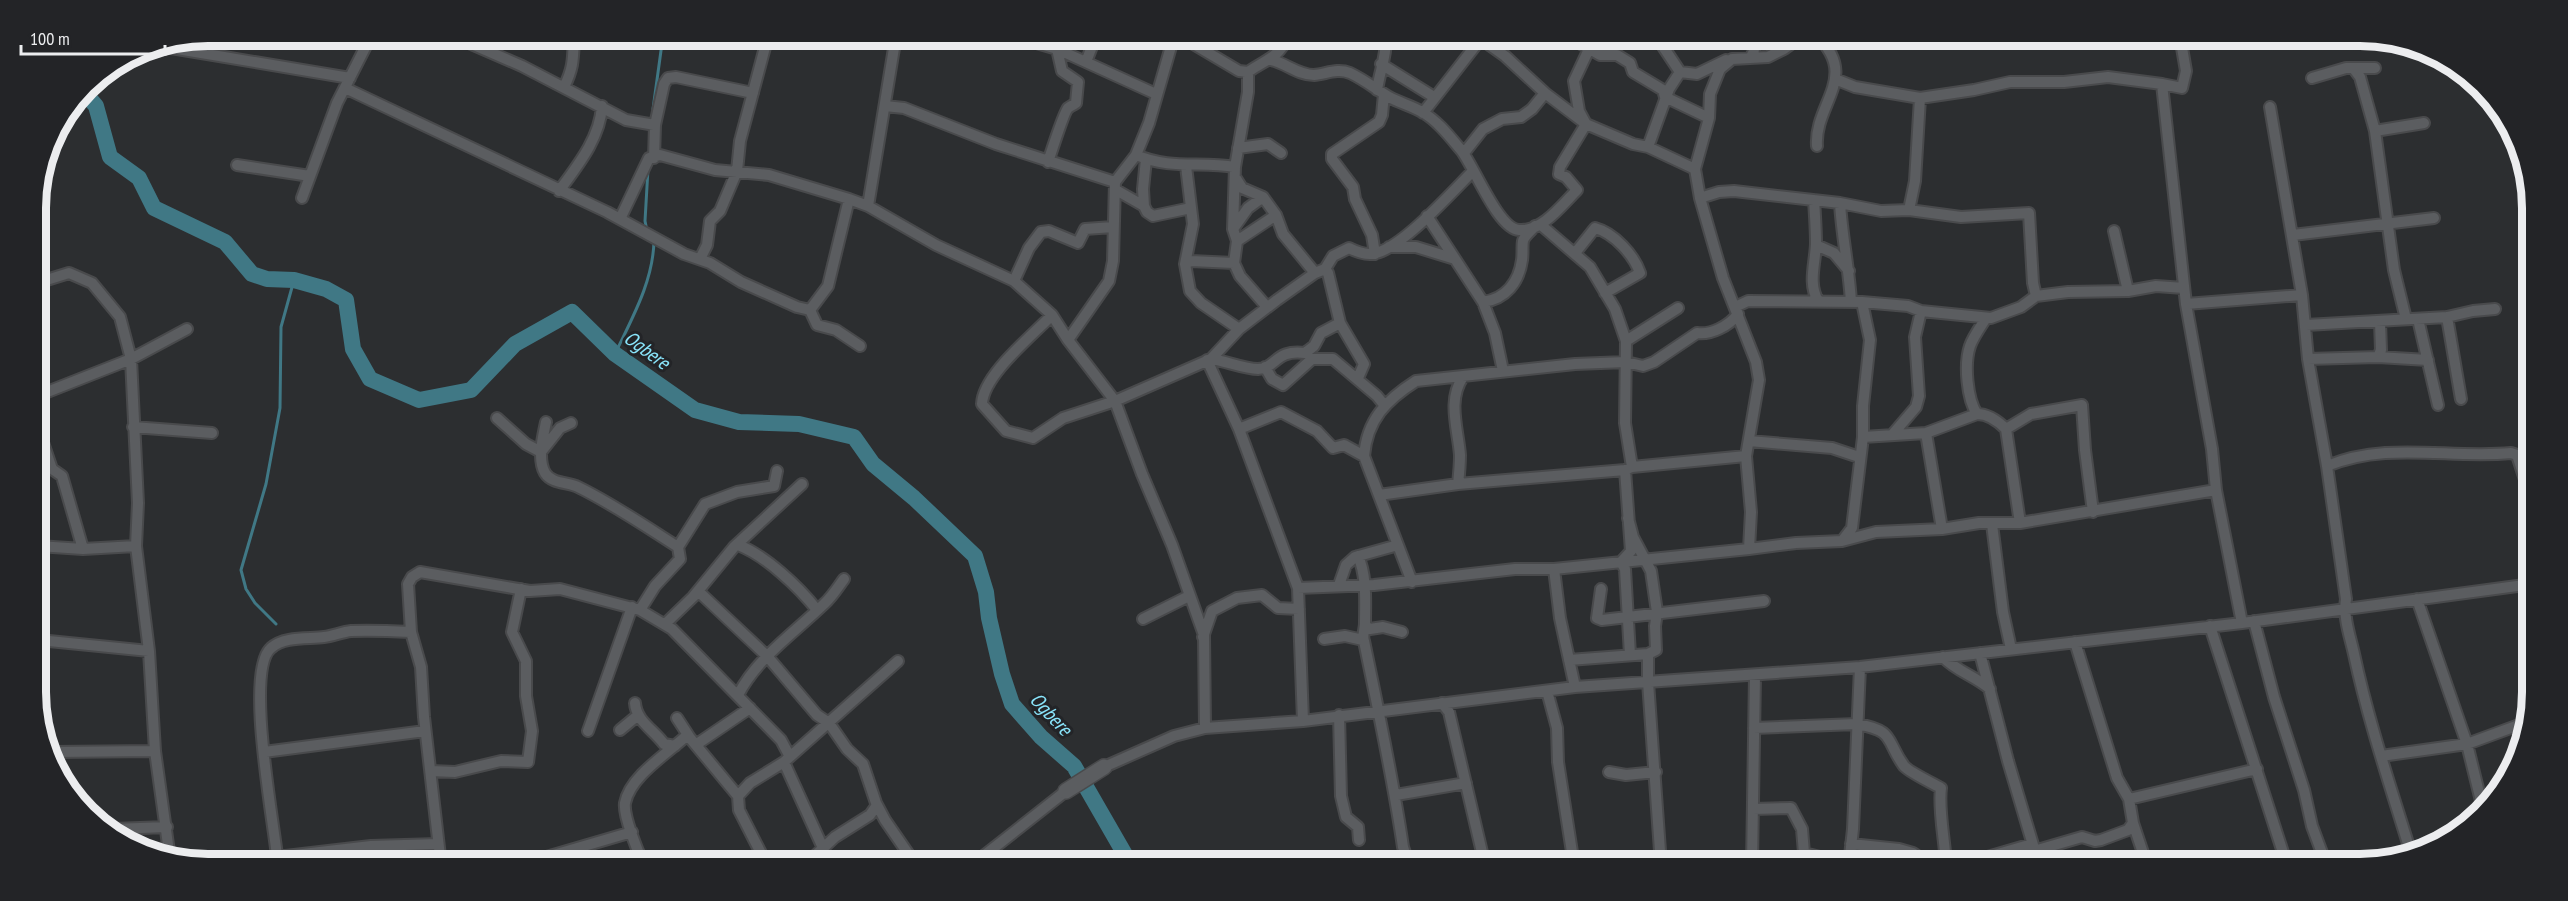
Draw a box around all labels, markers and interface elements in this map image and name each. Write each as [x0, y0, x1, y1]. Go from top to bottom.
scale bar [21, 18, 165, 56]
text: 100 m [30, 27, 70, 50]
water label: Ogbere [619, 325, 676, 376]
water label: Ogbere [1024, 687, 1079, 743]

